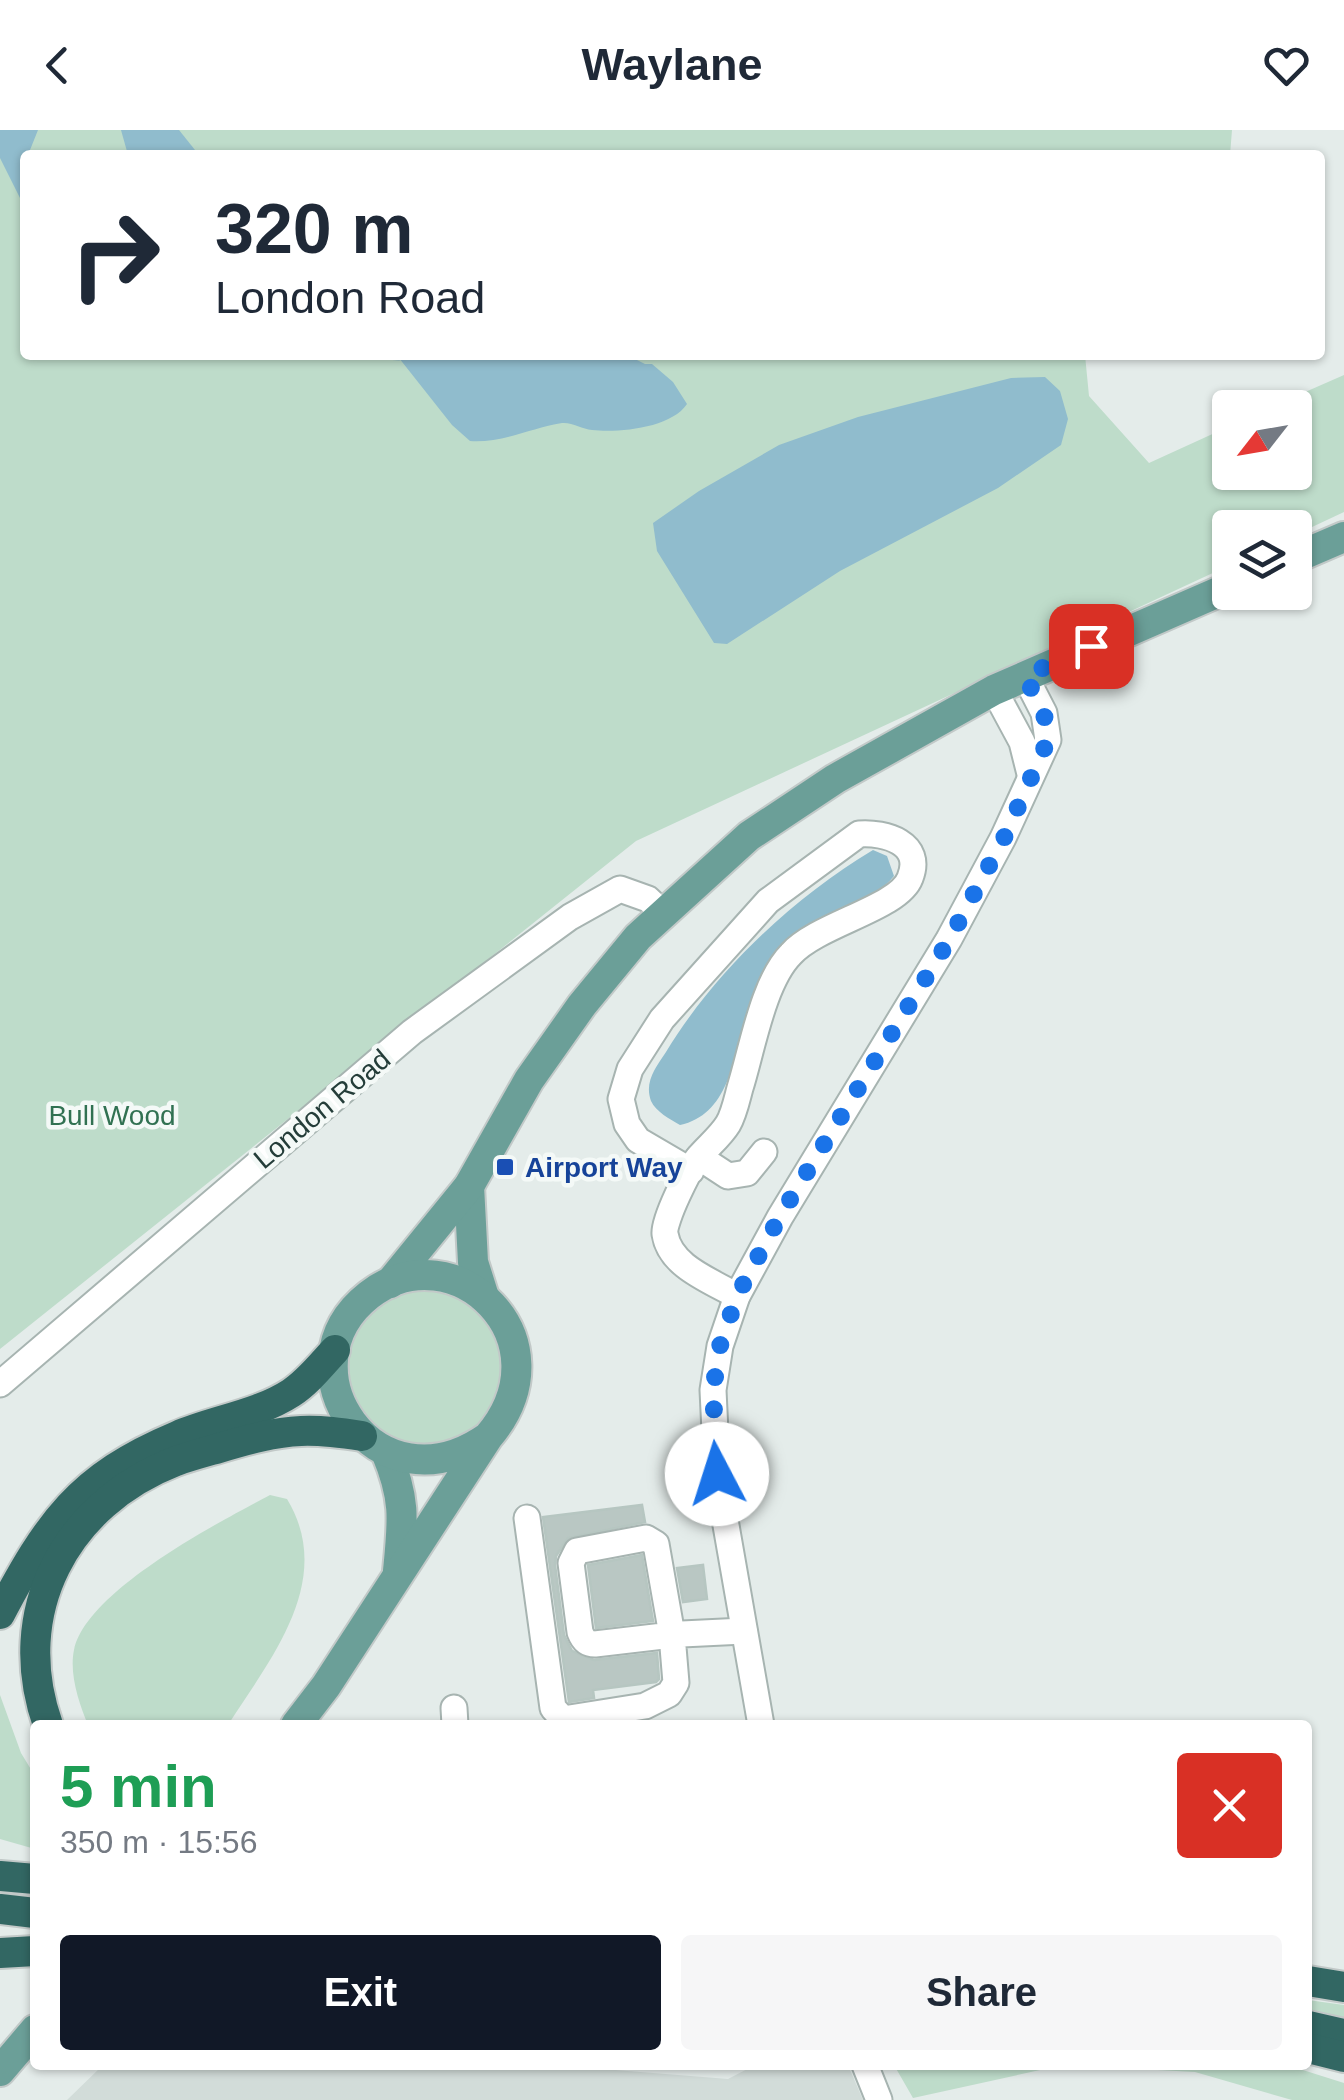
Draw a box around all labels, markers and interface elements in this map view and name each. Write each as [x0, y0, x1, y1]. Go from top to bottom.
icon: back [30, 38, 85, 93]
icon: heart [1259, 38, 1314, 93]
text: Waylane [582, 39, 762, 90]
icon: right [50, 190, 180, 320]
text: 320 m [215, 190, 413, 268]
text: London Road [215, 272, 485, 323]
north arrow [1212, 390, 1312, 490]
map controls [1212, 390, 1312, 610]
button: layers [1212, 510, 1312, 610]
pin [1049, 604, 1134, 689]
icon: arrive [1064, 619, 1119, 674]
street label: London Road [248, 1043, 396, 1175]
park label: Bull Wood [48, 1100, 176, 1131]
place label: Airport Way [525, 1152, 683, 1183]
marker: Airport Way [494, 1156, 516, 1178]
position arrow [665, 1422, 769, 1526]
text: 5 min [60, 1753, 217, 1820]
button: close [1177, 1753, 1282, 1858]
text: 350 m · 15:56 [60, 1824, 257, 1860]
button: Exit [60, 1935, 661, 2050]
button: Share [681, 1935, 1282, 2050]

